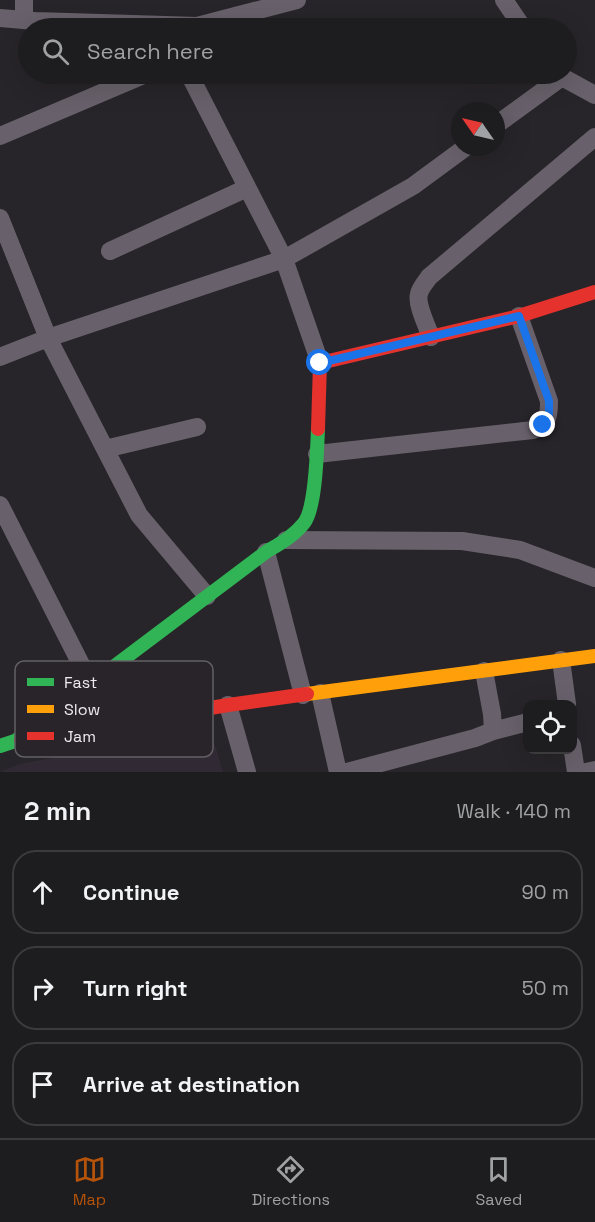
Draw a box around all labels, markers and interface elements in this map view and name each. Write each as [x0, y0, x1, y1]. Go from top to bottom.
search box [18, 18, 577, 84]
icon: search [39, 35, 72, 68]
text: Search here [87, 37, 214, 65]
north arrow [451, 102, 505, 156]
route start [306, 349, 332, 375]
route end [529, 411, 555, 437]
legend [15, 661, 213, 757]
text: Fast [64, 672, 97, 693]
text: Slow [64, 699, 100, 720]
map controls [523, 700, 577, 754]
button: locate [523, 700, 577, 754]
text: Jam [64, 726, 96, 747]
text: 2 min [24, 794, 91, 828]
text: Walk · 140 m [457, 798, 571, 824]
icon: ahead [26, 876, 59, 909]
text: Continue [83, 878, 179, 906]
text: 90 m [522, 879, 569, 905]
icon: right [26, 972, 59, 1005]
text: Turn right [83, 974, 188, 1002]
text: 50 m [522, 975, 569, 1001]
icon: arrive [26, 1068, 59, 1101]
text: Arrive at destination [83, 1070, 300, 1098]
tab: Map [73, 1153, 106, 1210]
tab: Directions [252, 1153, 330, 1210]
tab: Saved [476, 1153, 522, 1210]

